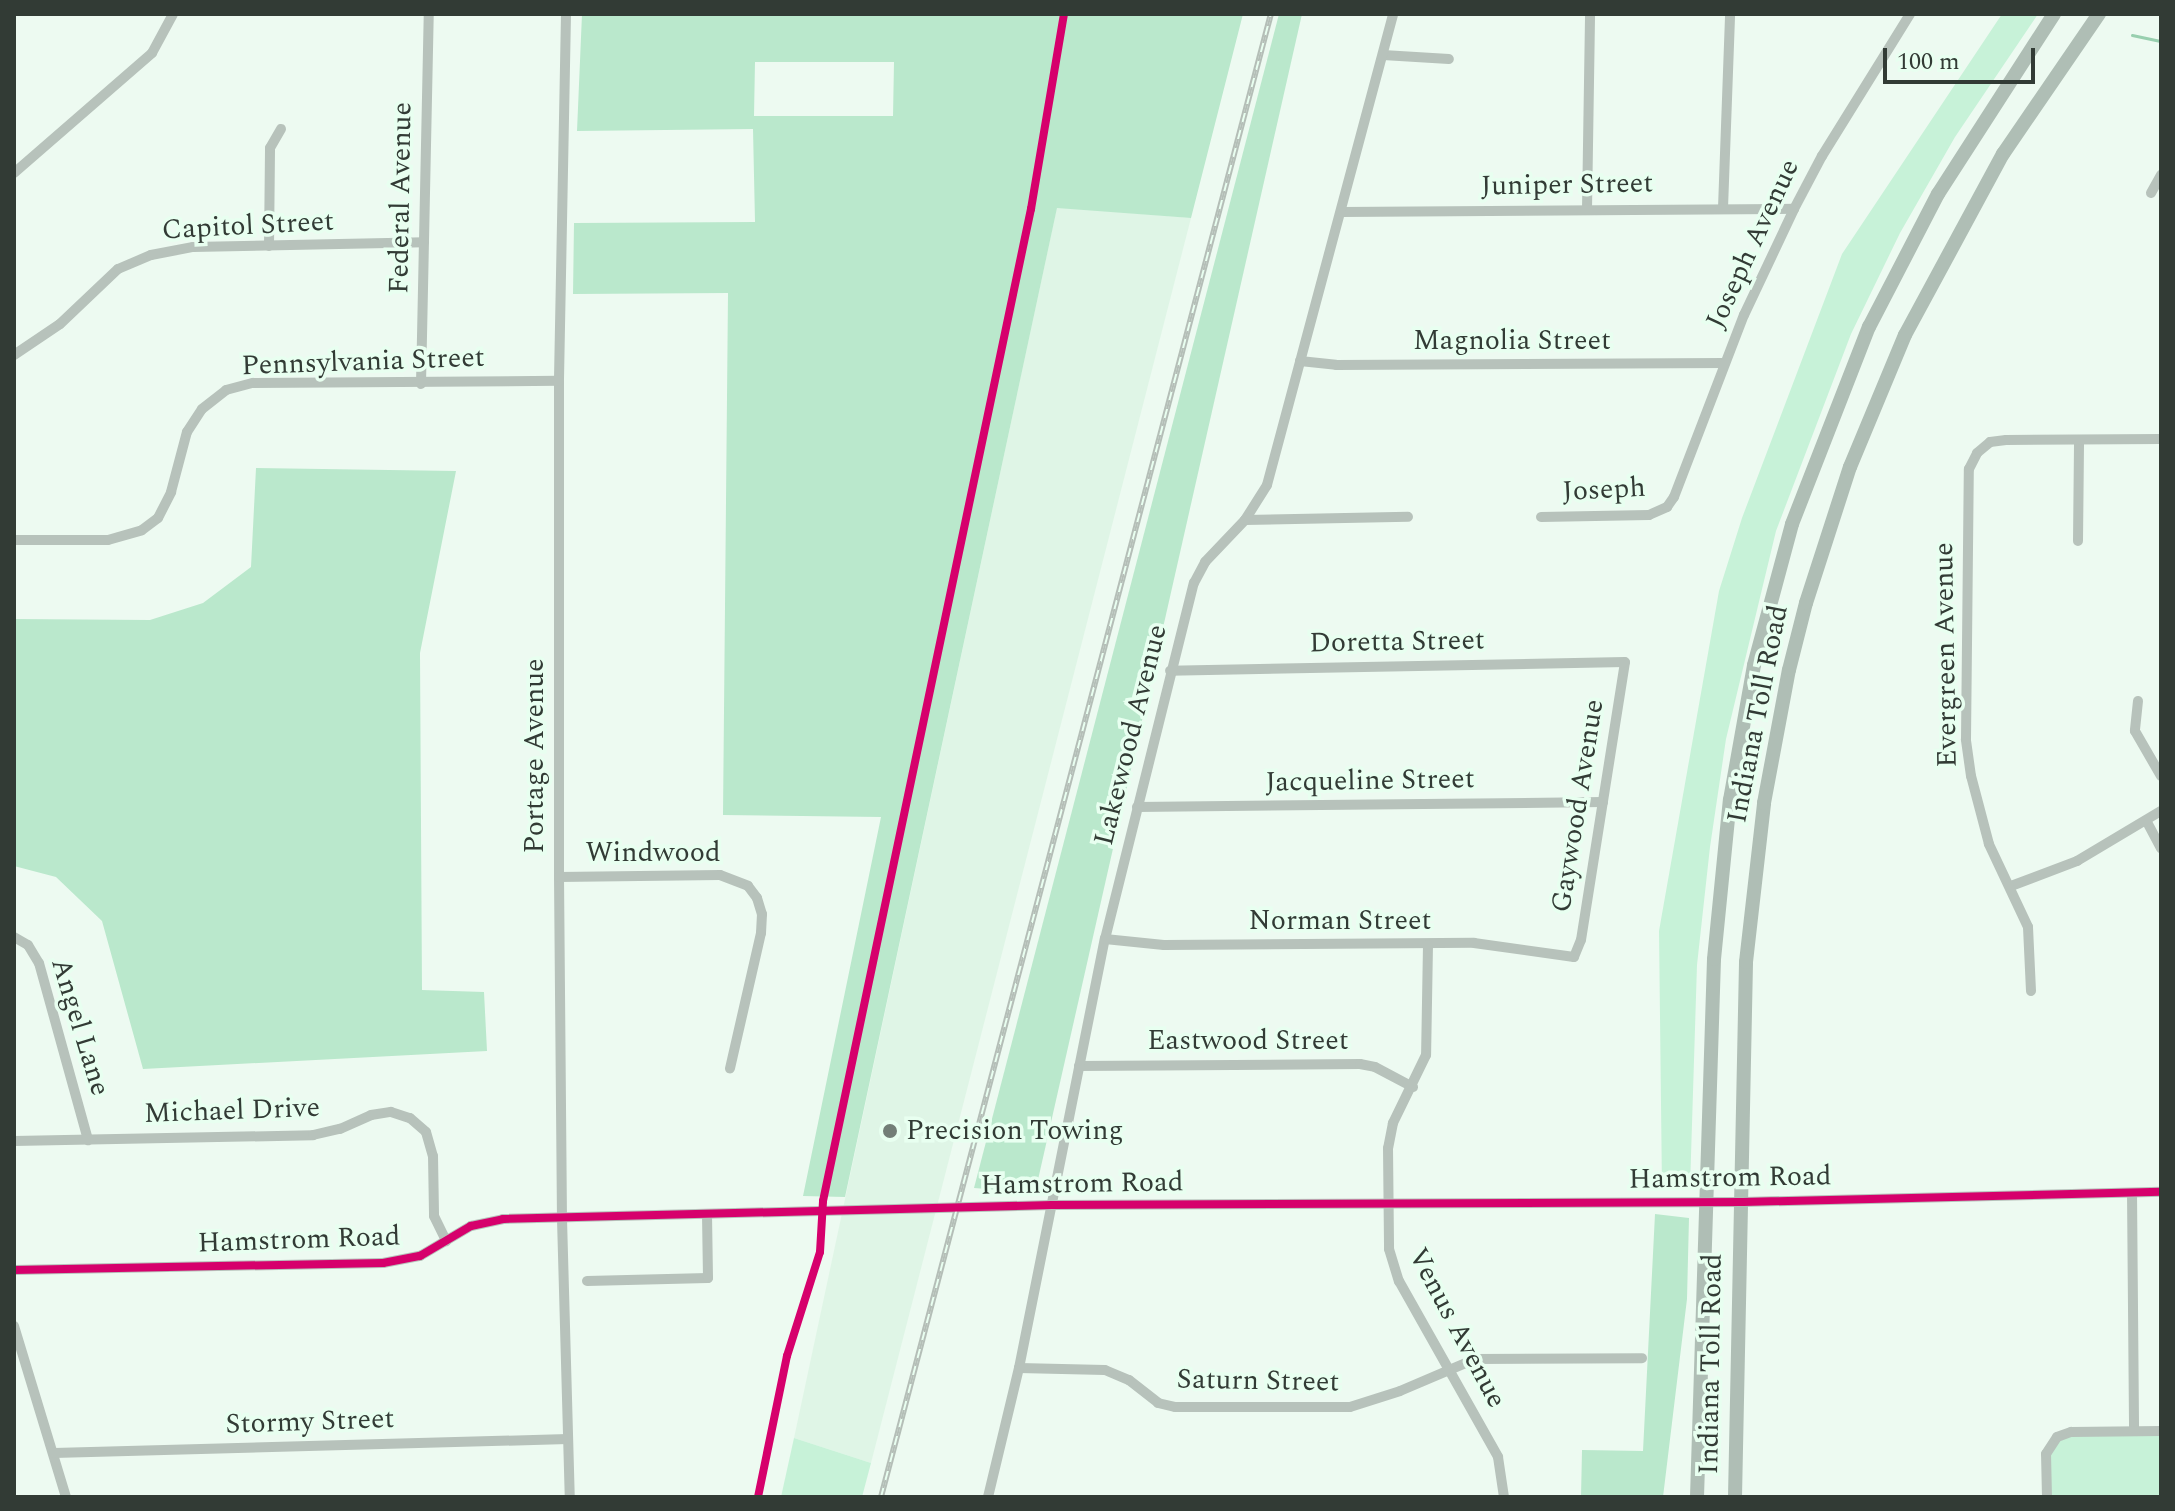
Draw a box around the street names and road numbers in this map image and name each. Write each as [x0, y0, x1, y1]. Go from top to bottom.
street label: Federal Avenue [383, 102, 419, 294]
street label: Joseph Avenue [1699, 154, 1807, 334]
street label: Juniper Street [1481, 167, 1653, 203]
street label: Capitol Street [161, 205, 335, 247]
street label: Magnolia Street [1413, 324, 1611, 358]
street label: Pennsylvania Street [241, 341, 485, 383]
street label: Joseph [1562, 471, 1646, 509]
street label: Evergreen Avenue [1927, 542, 1965, 768]
street label: Indiana Toll Road [1720, 602, 1796, 826]
street label: Lakewood Avenue [1087, 621, 1175, 849]
street label: Doretta Street [1309, 624, 1485, 660]
street label: Portage Avenue [518, 659, 552, 853]
street label: Gaywood Avenue [1545, 697, 1611, 915]
street label: Jacqueline Street [1265, 762, 1475, 800]
street label: Windwood [585, 836, 721, 870]
street label: Norman Street [1248, 904, 1432, 938]
street label: Angel Lane [43, 954, 117, 1100]
street label: Eastwood Street [1147, 1024, 1349, 1058]
street label: Michael Drive [143, 1091, 321, 1131]
street label: Hamstrom Road [1628, 1159, 1832, 1197]
street label: Hamstrom Road [980, 1165, 1184, 1203]
street label: Hamstrom Road [197, 1220, 401, 1260]
street label: Venus Avenue [1401, 1242, 1513, 1414]
street label: Indiana Toll Road [1692, 1253, 1730, 1475]
street label: Saturn Street [1176, 1363, 1340, 1399]
street label: Stormy Street [225, 1402, 395, 1442]

